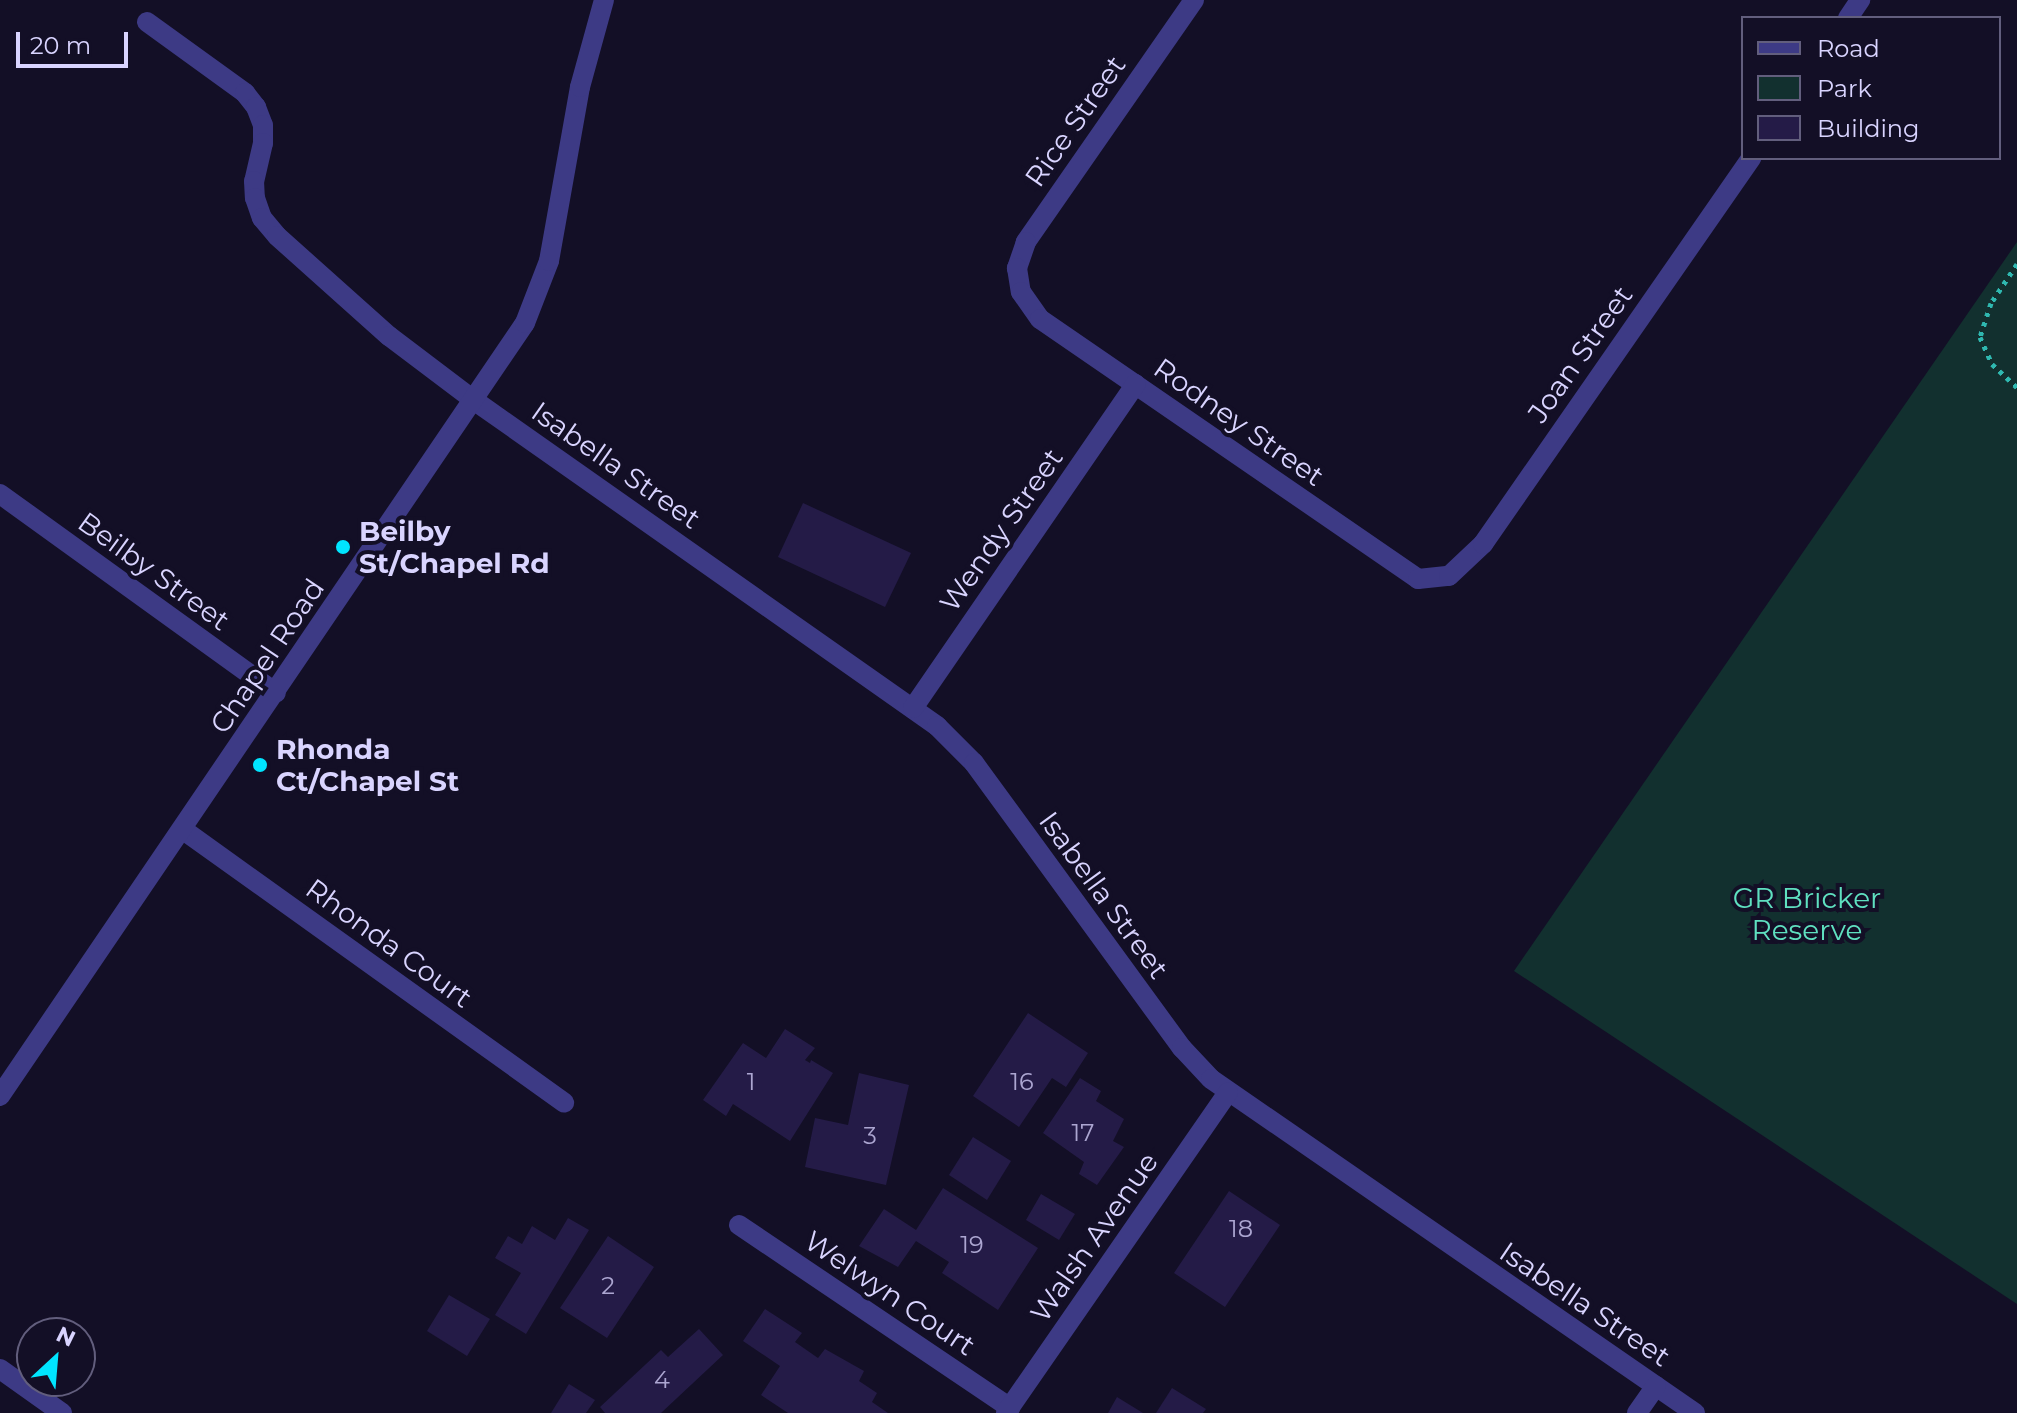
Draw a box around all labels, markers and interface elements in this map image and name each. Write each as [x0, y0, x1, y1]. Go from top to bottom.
scale bar [20, 16, 132, 66]
legend [1741, 16, 2001, 160]
text: 20 m [30, 31, 91, 60]
text: Road [1817, 34, 1880, 63]
street label: Rice Street [1018, 49, 1132, 193]
text: Park [1817, 74, 1872, 103]
text: Building [1817, 114, 1920, 143]
street label: Joan Street [1521, 279, 1639, 429]
street label: Rodney Street [1148, 351, 1330, 493]
street label: Isabella Street [525, 394, 707, 536]
street label: Wendy Street [932, 442, 1070, 618]
street label: Beilby Street [72, 505, 236, 637]
place label: Beilby St/Chapel Rd [359, 514, 550, 580]
marker: Beilby St/Chapel Rd [334, 538, 352, 556]
street label: Chapel Road [203, 572, 331, 740]
place label: Rhonda Ct/Chapel St [276, 732, 459, 798]
marker: Rhonda Ct/Chapel St [251, 756, 269, 774]
street label: Isabella Street [1032, 805, 1176, 985]
street label: Rhonda Court [299, 871, 479, 1015]
park label: GR Bricker Reserve [1733, 881, 1881, 947]
house number: 1 [747, 1068, 755, 1096]
house number: 16 [1010, 1068, 1034, 1096]
house number: 17 [1072, 1119, 1094, 1147]
house number: 3 [863, 1122, 877, 1150]
street label: Walsh Avenue [1023, 1146, 1165, 1328]
house number: 18 [1229, 1215, 1253, 1243]
street label: Welwyn Court [798, 1224, 982, 1362]
house number: 19 [960, 1231, 984, 1259]
street label: Isabella Street [1493, 1235, 1677, 1373]
house number: 2 [601, 1272, 615, 1300]
north arrow [16, 1317, 96, 1397]
text: N [52, 1321, 80, 1353]
house number: 4 [654, 1366, 670, 1394]

